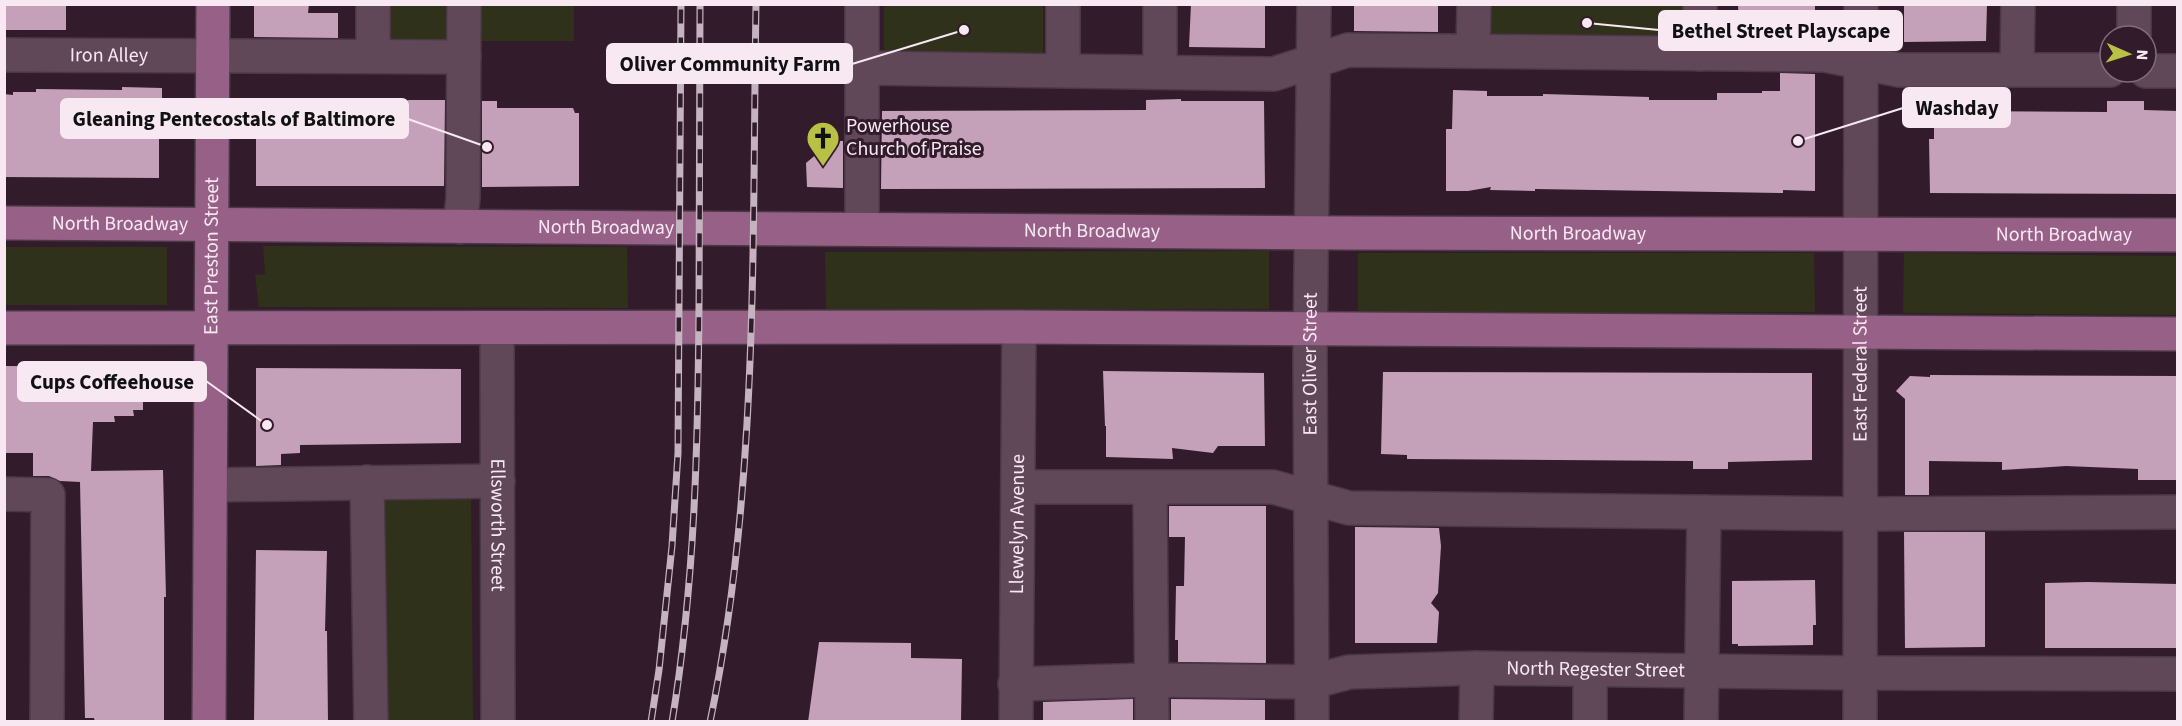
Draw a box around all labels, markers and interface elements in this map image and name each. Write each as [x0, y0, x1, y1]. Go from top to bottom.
callout: Bethel Street Playscape [1659, 11, 1902, 50]
text: Bethel Street Playscape [1672, 16, 1891, 46]
north arrow [2098, 24, 2158, 84]
street label: Iron Alley [70, 41, 149, 70]
callout: Oliver Community Farm [607, 44, 852, 83]
text: Oliver Community Farm [620, 49, 840, 79]
text: N [2131, 49, 2153, 61]
callout: Washday [1903, 88, 2010, 127]
text: Washday [1915, 93, 1999, 123]
callout: Gleaning Pentecostals of Baltimore [61, 99, 408, 138]
text: Gleaning Pentecostals of Baltimore [73, 104, 396, 134]
place label: Powerhouse Church of Praise [846, 112, 982, 163]
church icon: Powerhouse Church of Praise [805, 120, 841, 167]
street label: East Preston Street [197, 177, 226, 335]
street label: North Broadway [52, 209, 189, 238]
street label: North Broadway [538, 213, 675, 242]
street label: North Broadway [1024, 217, 1161, 246]
street label: North Broadway [1510, 219, 1647, 248]
street label: North Broadway [1996, 221, 2133, 249]
street label: East Federal Street [1846, 286, 1875, 442]
street label: East Oliver Street [1296, 292, 1325, 436]
callout: Cups Coffeehouse [18, 362, 206, 401]
text: Cups Coffeehouse [30, 367, 194, 397]
street label: Llewelyn Avenue [1003, 454, 1032, 594]
street label: Ellsworth Street [483, 458, 512, 592]
street label: North Regester Street [1506, 654, 1685, 685]

